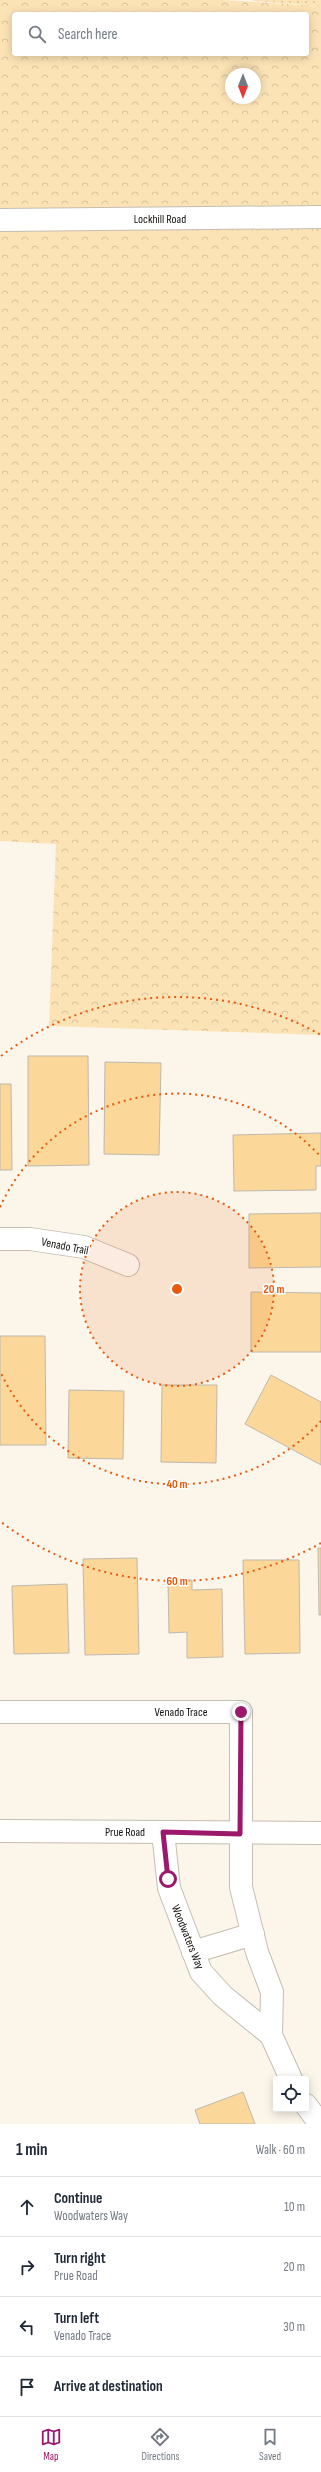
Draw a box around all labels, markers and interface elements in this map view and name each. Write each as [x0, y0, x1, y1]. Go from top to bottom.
search box [12, 12, 309, 56]
icon: search [26, 23, 48, 45]
text: Search here [58, 25, 118, 44]
north arrow [225, 68, 261, 104]
street label: Lockhill Road [134, 212, 186, 227]
street label: Venado Trail [40, 1235, 90, 1258]
centre of rings [170, 1282, 184, 1296]
text: 20 m [264, 1282, 284, 1297]
text: 40 m [166, 1477, 188, 1492]
text: 60 m [166, 1574, 188, 1589]
route end [232, 1703, 250, 1721]
street label: Venado Trace [155, 1705, 208, 1720]
street label: Prue Road [105, 1825, 145, 1840]
route start [159, 1870, 177, 1888]
street label: Woodwaters Way [168, 1903, 207, 1972]
map controls [273, 2076, 309, 2112]
button: locate [273, 2076, 309, 2112]
text: 1 min [16, 2140, 48, 2160]
text: Walk · 60 m [256, 2142, 305, 2158]
text: Continue [54, 2189, 103, 2208]
icon: ahead [16, 2196, 38, 2218]
text: 10 m [284, 2199, 305, 2215]
text: Woodwaters Way [54, 2208, 128, 2224]
text: Turn right [54, 2249, 106, 2268]
icon: right [16, 2256, 38, 2278]
text: 20 m [283, 2259, 305, 2275]
text: Prue Road [54, 2268, 98, 2284]
text: Turn left [54, 2309, 99, 2328]
icon: left [16, 2316, 38, 2338]
text: 30 m [283, 2319, 305, 2335]
text: Venado Trace [54, 2328, 111, 2344]
icon: arrive [16, 2376, 38, 2398]
text: Arrive at destination [54, 2377, 163, 2396]
tab: Map [40, 2426, 62, 2463]
tab: Directions [142, 2426, 179, 2463]
tab: Saved [259, 2426, 281, 2463]

